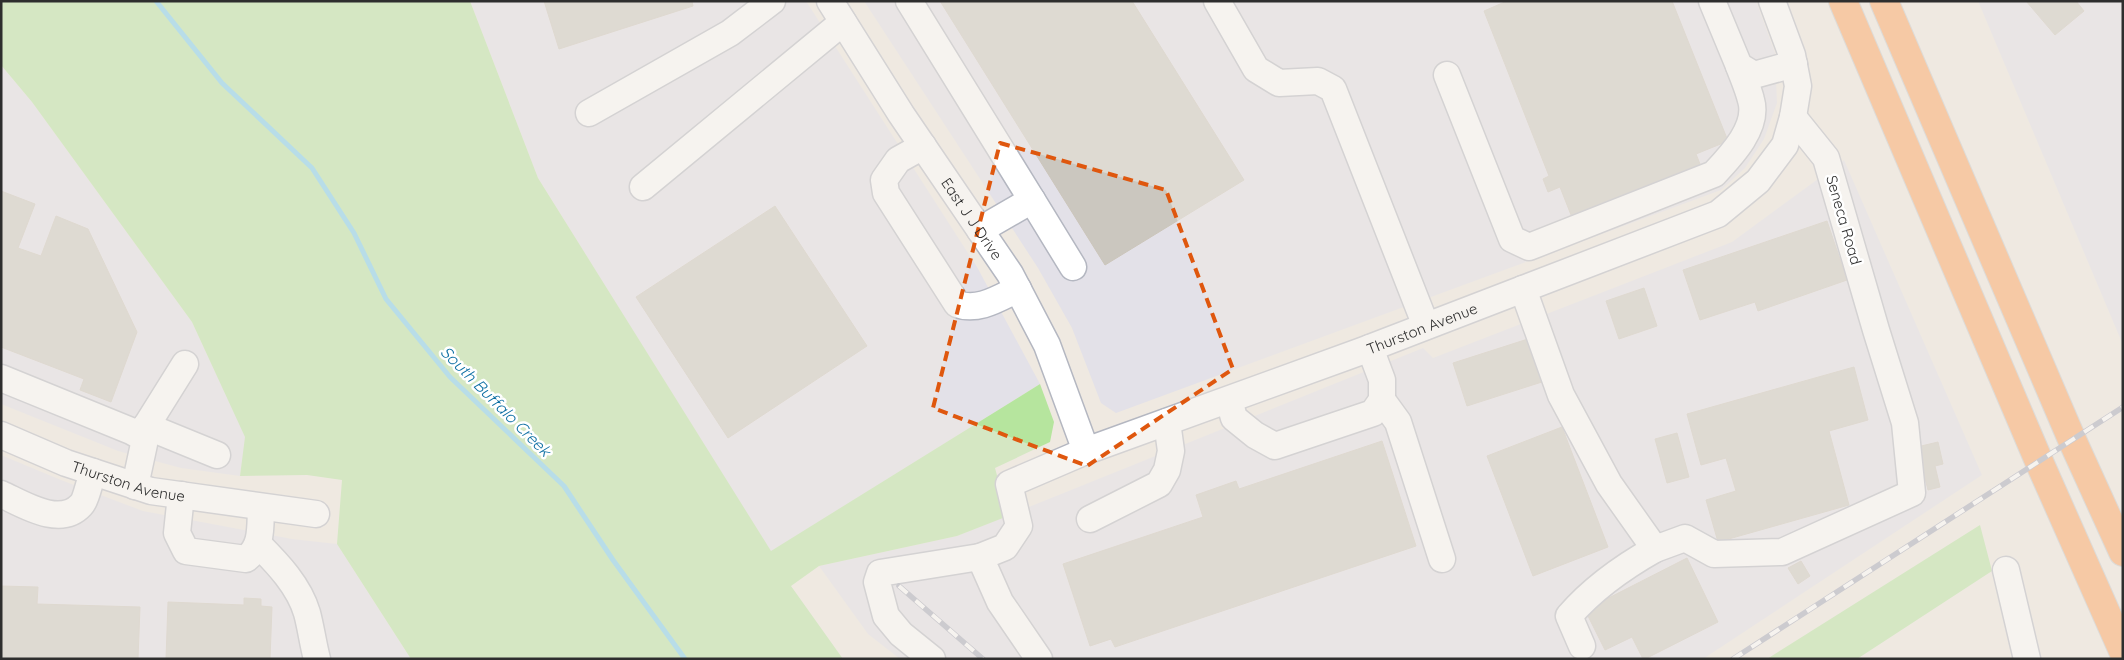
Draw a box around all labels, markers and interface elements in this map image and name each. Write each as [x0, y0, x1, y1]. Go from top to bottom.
street label: Seneca Road [1822, 173, 1866, 267]
street label: East J J Drive [938, 174, 1007, 263]
street label: Thurston Avenue [1364, 298, 1480, 358]
water label: South Buffalo Creek [437, 342, 556, 461]
street label: Thurston Avenue [69, 456, 186, 505]

